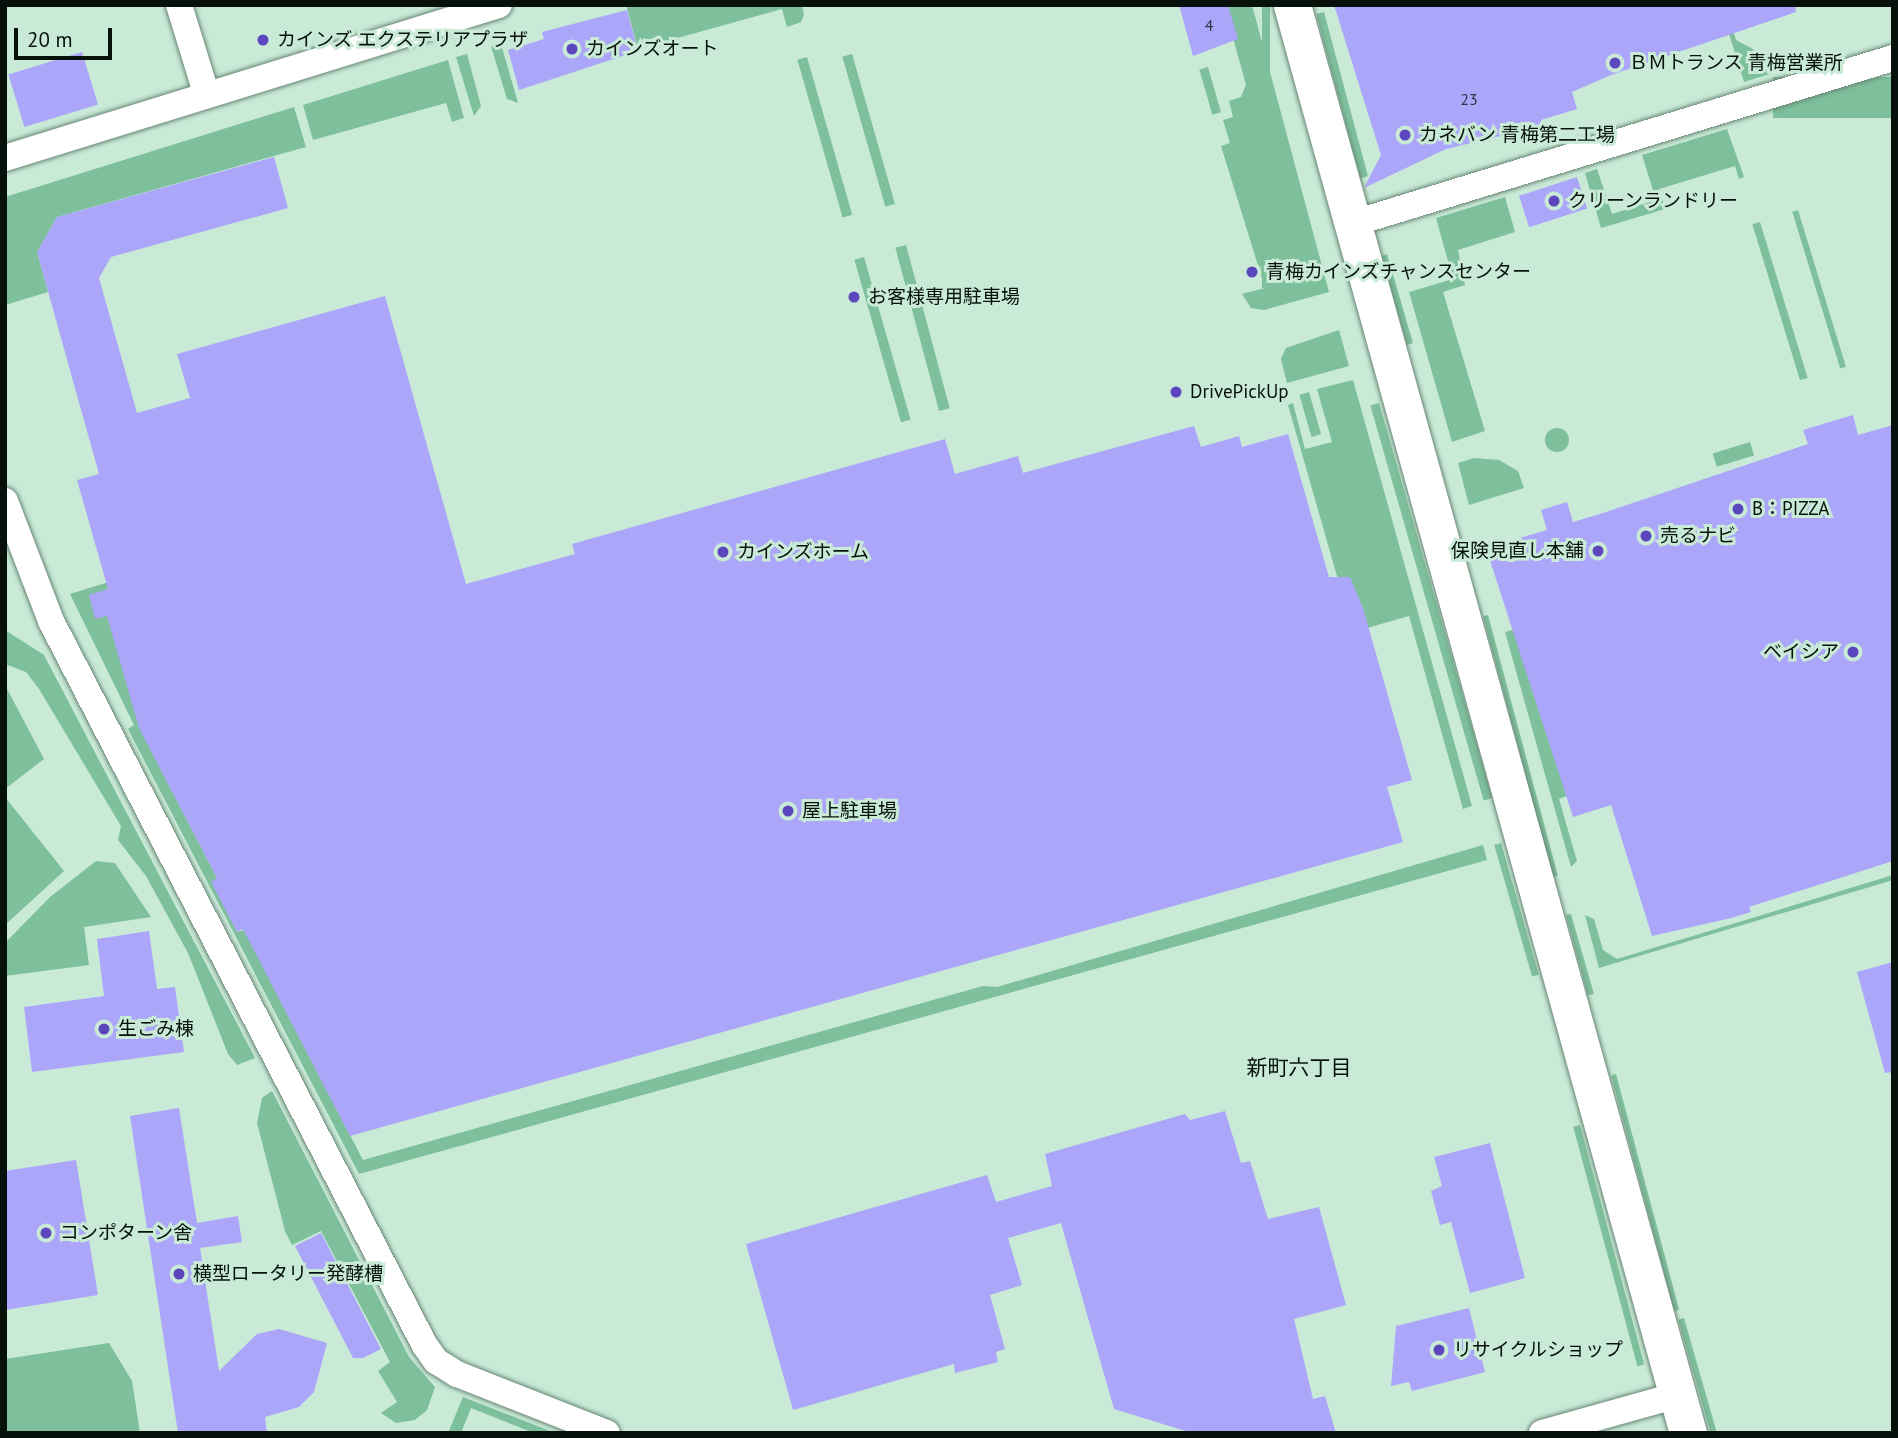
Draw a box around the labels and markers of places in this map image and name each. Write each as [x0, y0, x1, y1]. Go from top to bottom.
place label: カインズ エクステリアプラザ [277, 29, 529, 51]
marker: カインズ エクステリアプラザ [255, 32, 271, 48]
place label: カインズオート [586, 38, 719, 60]
marker: カインズオート [564, 41, 580, 57]
place label: ＢＭトランス 青梅営業所 [1629, 52, 1843, 74]
marker: ＢＭトランス 青梅営業所 [1607, 55, 1623, 71]
place label: カネバン 青梅第二工場 [1419, 124, 1614, 146]
marker: カネバン 青梅第二工場 [1397, 127, 1413, 143]
place label: クリーンランドリー [1568, 190, 1739, 212]
marker: クリーンランドリー [1546, 193, 1562, 209]
place label: 青梅カインズチャンスセンター [1266, 261, 1532, 283]
marker: 青梅カインズチャンスセンター [1244, 264, 1260, 280]
place label: お客様専用駐車場 [868, 286, 1020, 308]
marker: お客様専用駐車場 [846, 289, 862, 305]
place label: DrivePickUp [1190, 381, 1289, 403]
marker: DrivePickUp [1168, 384, 1184, 400]
place label: B：PIZZA [1752, 498, 1829, 520]
marker: B：PIZZA [1730, 501, 1746, 517]
place label: 売るナビ [1660, 525, 1736, 547]
marker: 売るナビ [1638, 528, 1654, 544]
place label: 保険見直し本舗 [1451, 540, 1584, 562]
place label: カインズホーム [737, 541, 870, 563]
marker: 保険見直し本舗 [1590, 543, 1606, 559]
marker: カインズホーム [715, 544, 731, 560]
place label: ベイシア [1763, 641, 1839, 663]
marker: ベイシア [1845, 644, 1861, 660]
place label: 屋上駐車場 [802, 800, 897, 822]
marker: 屋上駐車場 [780, 803, 796, 819]
place label: 生ごみ棟 [118, 1018, 194, 1040]
marker: 生ごみ棟 [96, 1021, 112, 1037]
place label: コンポターン舎 [60, 1222, 193, 1244]
marker: コンポターン舎 [38, 1225, 54, 1241]
place label: 横型ロータリー発酵槽 [193, 1263, 383, 1285]
marker: 横型ロータリー発酵槽 [171, 1266, 187, 1282]
place label: リサイクルショップ [1453, 1339, 1624, 1361]
marker: リサイクルショップ [1431, 1342, 1447, 1358]

